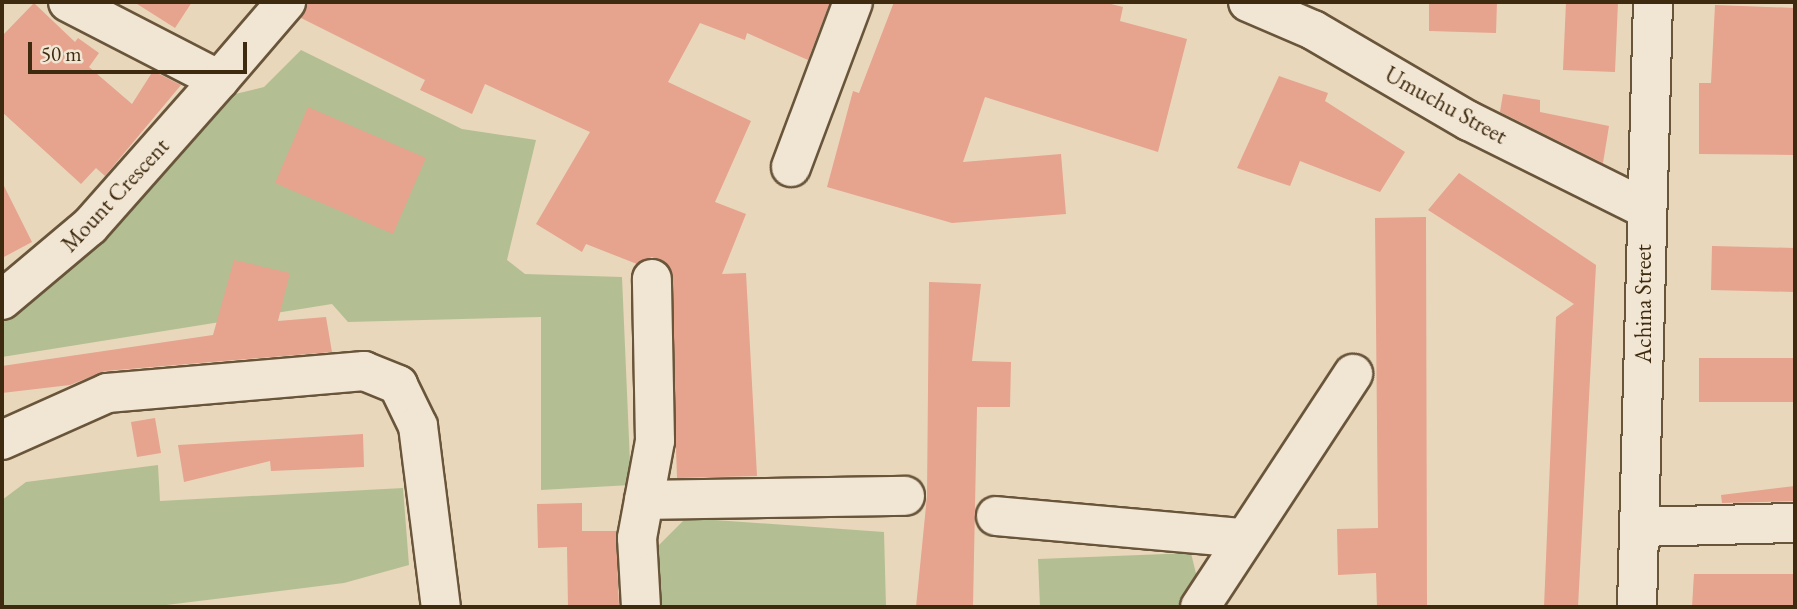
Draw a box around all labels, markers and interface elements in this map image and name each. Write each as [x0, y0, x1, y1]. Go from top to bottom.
scale bar [32, 28, 250, 72]
text: 50 m [41, 40, 82, 67]
street label: Umuchu Street [1380, 60, 1512, 150]
street label: Mount Crescent [55, 132, 175, 258]
street label: Achina Street [1629, 244, 1657, 364]

